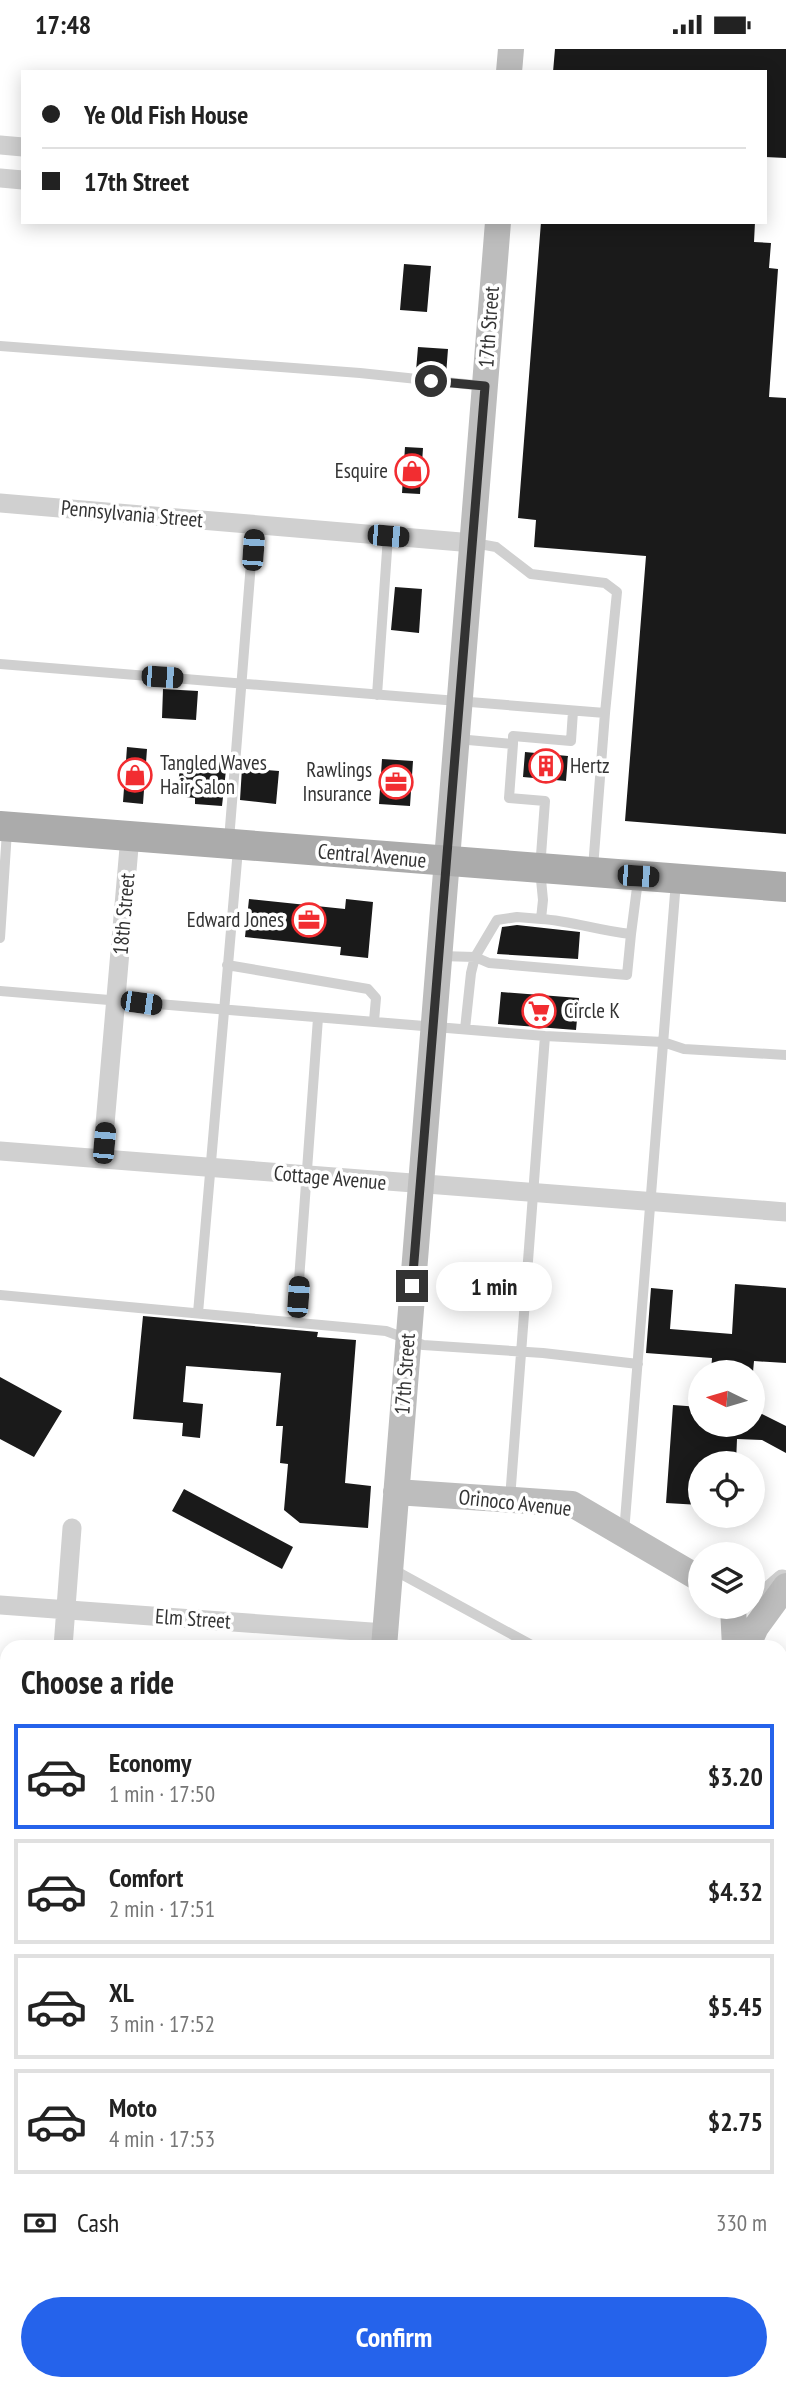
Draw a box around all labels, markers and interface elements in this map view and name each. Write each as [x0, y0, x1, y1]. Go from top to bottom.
text: 17:48 [35, 8, 91, 41]
text: Ye Old Fish House [84, 98, 248, 131]
text: 17th Street [84, 165, 189, 198]
street label: 17th Street [472, 285, 505, 369]
route start [415, 365, 447, 397]
shop icon: Esquire [393, 452, 431, 490]
place label: Esquire [335, 457, 388, 484]
street label: Pennsylvania Street [60, 494, 204, 533]
car [367, 524, 410, 548]
car [242, 528, 265, 572]
car [141, 665, 184, 689]
building icon: Hertz [527, 747, 565, 785]
place label: Tangled Waves Hair Salon [160, 749, 267, 800]
place label: Hertz [570, 752, 610, 779]
shop icon: Tangled Waves Hair Salon [116, 756, 154, 794]
place label: Rawlings Insurance [303, 756, 372, 807]
office icon: Rawlings Insurance [377, 763, 415, 801]
street label: Central Avenue [317, 837, 427, 874]
car [617, 864, 660, 888]
street label: 18th Street [106, 872, 141, 956]
office icon: Edward Jones [290, 901, 328, 939]
place label: Edward Jones [187, 906, 284, 933]
car [119, 990, 164, 1016]
supermarket icon: Circle K [520, 992, 558, 1030]
place label: Circle K [564, 997, 620, 1024]
car [92, 1121, 117, 1165]
street label: Cottage Avenue [273, 1159, 387, 1196]
callout: 1 min [436, 1261, 552, 1311]
route end [396, 1270, 428, 1302]
text: 1 min [471, 1272, 517, 1301]
car [287, 1275, 310, 1319]
street label: 17th Street [388, 1332, 421, 1416]
north arrow [688, 1360, 765, 1437]
map controls [688, 1360, 765, 1619]
button: locate [688, 1451, 765, 1528]
street label: Orinoco Avenue [457, 1483, 573, 1522]
button: layers [688, 1542, 765, 1619]
street label: Elm Street [154, 1602, 232, 1635]
text: Choose a ride [21, 1661, 174, 1703]
icon: car [25, 1745, 88, 1808]
text: Economy [109, 1746, 191, 1779]
text: $3.20 [708, 1760, 763, 1793]
text: 1 min · 17:50 [109, 1779, 215, 1808]
icon: car [25, 1860, 88, 1923]
text: Comfort [109, 1861, 183, 1894]
text: $4.32 [708, 1875, 763, 1908]
text: 2 min · 17:51 [109, 1894, 215, 1923]
icon: car [25, 1975, 88, 2038]
text: XL [109, 1976, 134, 2009]
text: $5.45 [708, 1990, 763, 2023]
text: 3 min · 17:52 [109, 2009, 215, 2038]
icon: car [25, 2090, 88, 2153]
text: Moto [109, 2091, 157, 2124]
text: $2.75 [708, 2105, 763, 2138]
text: 4 min · 17:53 [109, 2124, 215, 2153]
icon: cash [21, 2204, 59, 2242]
text: Cash [77, 2206, 119, 2239]
text: 330 m [716, 2208, 767, 2237]
button: Confirm [21, 2297, 767, 2377]

